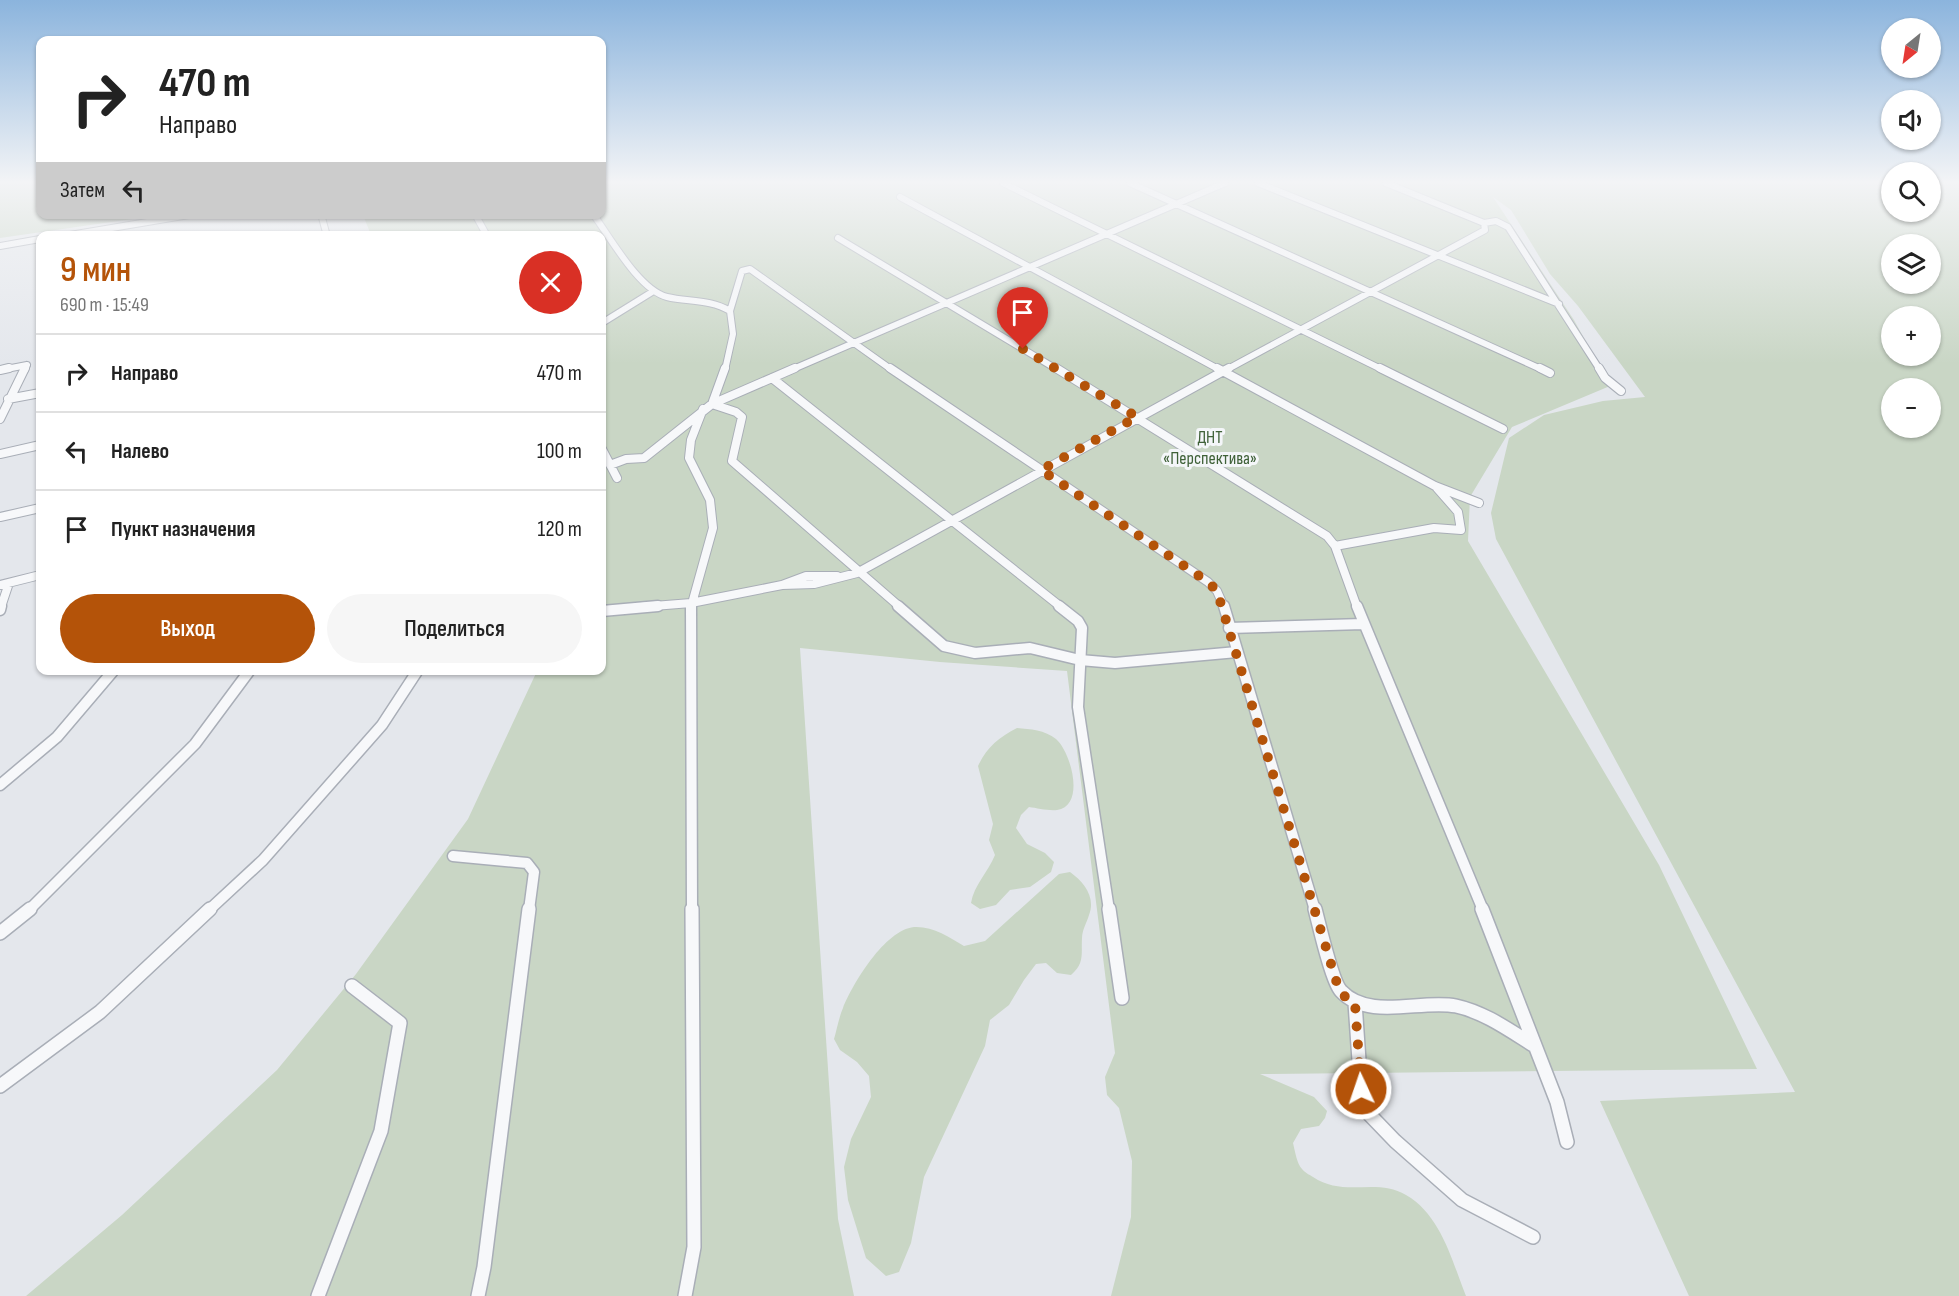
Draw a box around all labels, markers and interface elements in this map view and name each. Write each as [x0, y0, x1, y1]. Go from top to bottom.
north arrow [1881, 18, 1941, 78]
map controls [1881, 18, 1941, 438]
text: 470 m [159, 58, 251, 109]
icon: right [60, 60, 138, 138]
button: sound [1881, 90, 1941, 150]
text: Направо [159, 109, 237, 141]
button: search [1881, 162, 1941, 222]
icon: left [117, 174, 150, 207]
text: Затем [60, 177, 105, 204]
button: layers [1881, 234, 1941, 294]
text: 9 мин [60, 249, 131, 292]
button: close [519, 251, 582, 314]
pin [997, 287, 1048, 349]
text: 690 m · 15:49 [60, 293, 149, 317]
icon: arrive [1006, 296, 1039, 329]
button: + [1881, 306, 1941, 366]
icon: right [60, 357, 93, 390]
text: Направо [111, 360, 178, 387]
text: 470 m [537, 360, 582, 387]
button: − [1881, 378, 1941, 438]
park label: ДНТ «Перспектива» [1163, 427, 1257, 469]
icon: left [60, 435, 93, 468]
text: Налево [111, 438, 169, 465]
text: 100 m [537, 438, 582, 465]
icon: arrive [60, 513, 93, 546]
text: Пункт назначения [111, 516, 255, 543]
text: 120 m [538, 516, 582, 543]
button: Выход [60, 594, 315, 663]
button: Поделиться [327, 594, 582, 663]
position arrow [1329, 1057, 1393, 1121]

